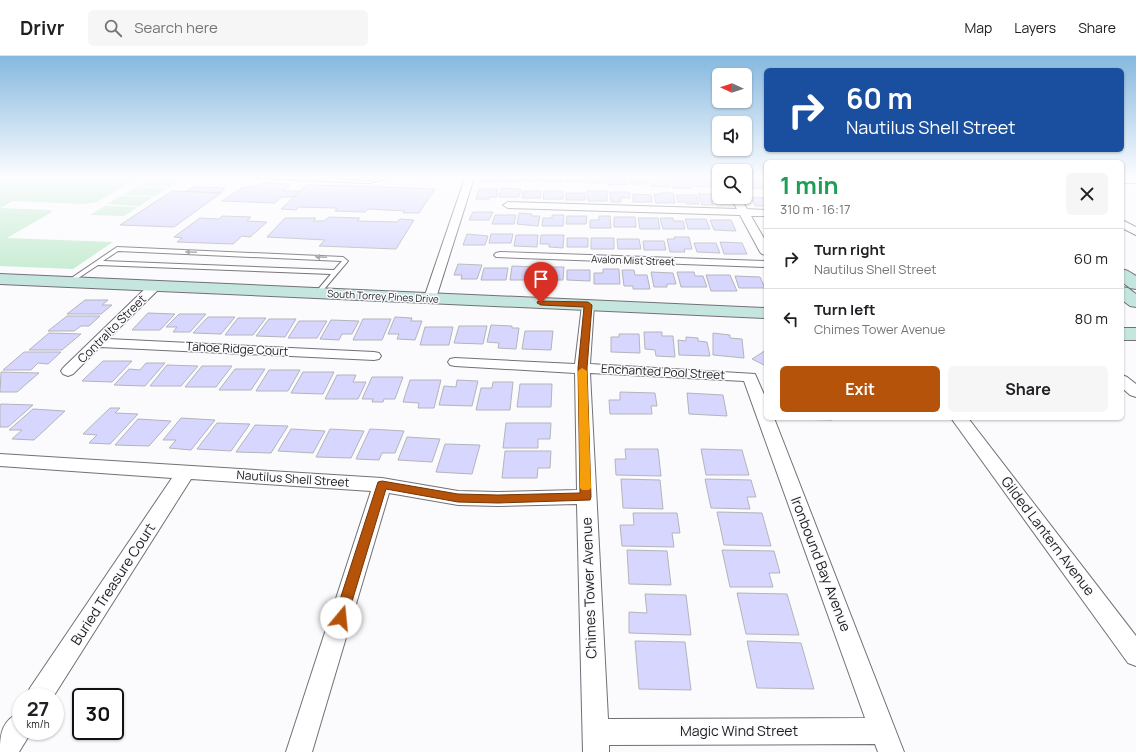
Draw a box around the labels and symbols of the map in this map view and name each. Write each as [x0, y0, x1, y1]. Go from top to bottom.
north arrow [712, 68, 752, 108]
one-way arrow [184, 249, 197, 255]
street label: Avalon Mist Street [591, 252, 675, 268]
one-way arrow [314, 254, 327, 260]
pin [524, 262, 558, 303]
street label: South Torrey Pines Drive [327, 286, 439, 306]
street label: Contralto Street [74, 291, 150, 367]
street label: Tahoe Ridge Court [185, 337, 289, 360]
street label: Enchanted Pool Street [600, 360, 726, 383]
street label: Nautilus Shell Street [236, 466, 350, 491]
street label: Gilded Lantern Avenue [997, 472, 1100, 599]
street label: Ironbound Bay Avenue [787, 494, 856, 634]
street label: Chimes Tower Avenue [577, 517, 600, 659]
street label: Buried Treasure Court [66, 519, 159, 648]
position arrow [320, 597, 362, 639]
speed limit sign: 30 [72, 688, 124, 740]
street label: Magic Wind Street [680, 721, 799, 740]

